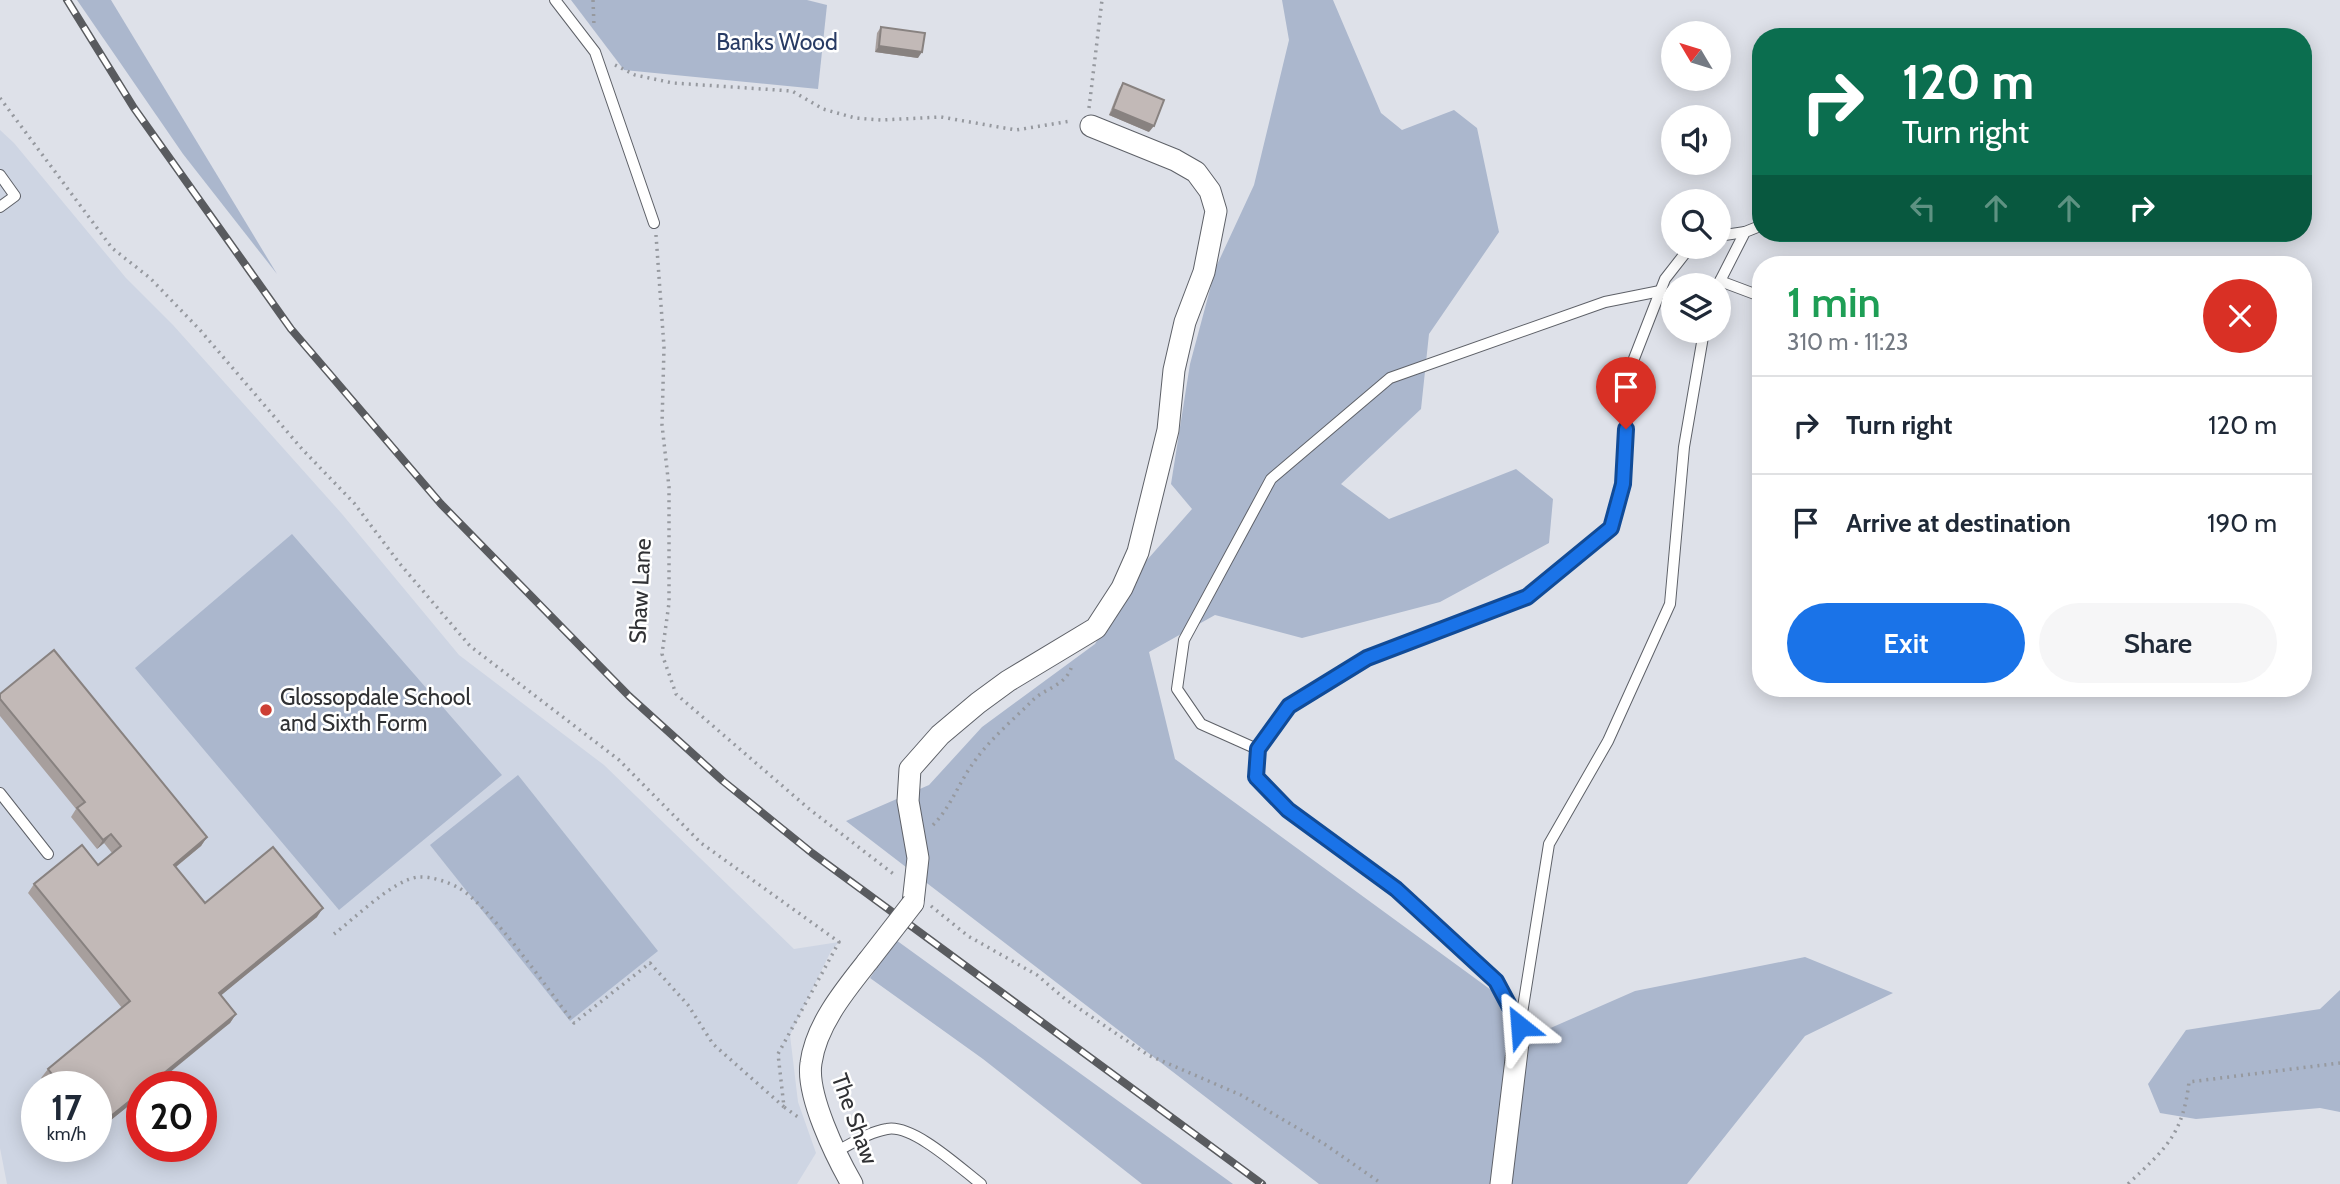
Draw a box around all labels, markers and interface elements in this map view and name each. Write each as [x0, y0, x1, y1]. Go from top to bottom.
north arrow [1661, 21, 1731, 91]
map controls [1661, 21, 1731, 343]
park label: Banks Wood [716, 28, 838, 56]
text: 120 m [1902, 52, 2034, 111]
icon: right [1787, 56, 1878, 147]
button: sound [1661, 105, 1731, 175]
text: Turn right [1902, 112, 2029, 151]
button: search [1661, 189, 1731, 259]
icon: left [1904, 189, 1942, 227]
icon: ahead [1977, 189, 2015, 227]
icon: ahead [2050, 189, 2088, 227]
icon: right [2123, 189, 2161, 227]
button: layers [1661, 273, 1731, 343]
text: 1 min [1787, 276, 1881, 328]
button: close [2203, 279, 2277, 353]
text: 310 m · 11:23 [1787, 328, 1908, 356]
pin [1596, 357, 1656, 429]
icon: arrive [1607, 368, 1645, 406]
icon: right [1787, 406, 1825, 444]
text: Turn right [1846, 409, 1952, 441]
text: 120 m [2208, 409, 2277, 441]
icon: arrive [1787, 504, 1825, 542]
text: Arrive at destination [1846, 507, 2071, 539]
text: 190 m [2207, 507, 2277, 539]
street label: Shaw Lane [623, 537, 657, 644]
button: Exit [1787, 603, 2025, 683]
button: Share [2039, 603, 2277, 683]
place label: Glossopdale School and Sixth Form [280, 683, 471, 737]
marker: Glossopdale School and Sixth Form [258, 702, 274, 718]
position arrow [1483, 989, 1557, 1063]
street label: The Shaw [826, 1070, 884, 1169]
speed limit sign: 20 [126, 1071, 217, 1162]
text: 17 [51, 1086, 82, 1129]
text: km/h [47, 1123, 86, 1145]

